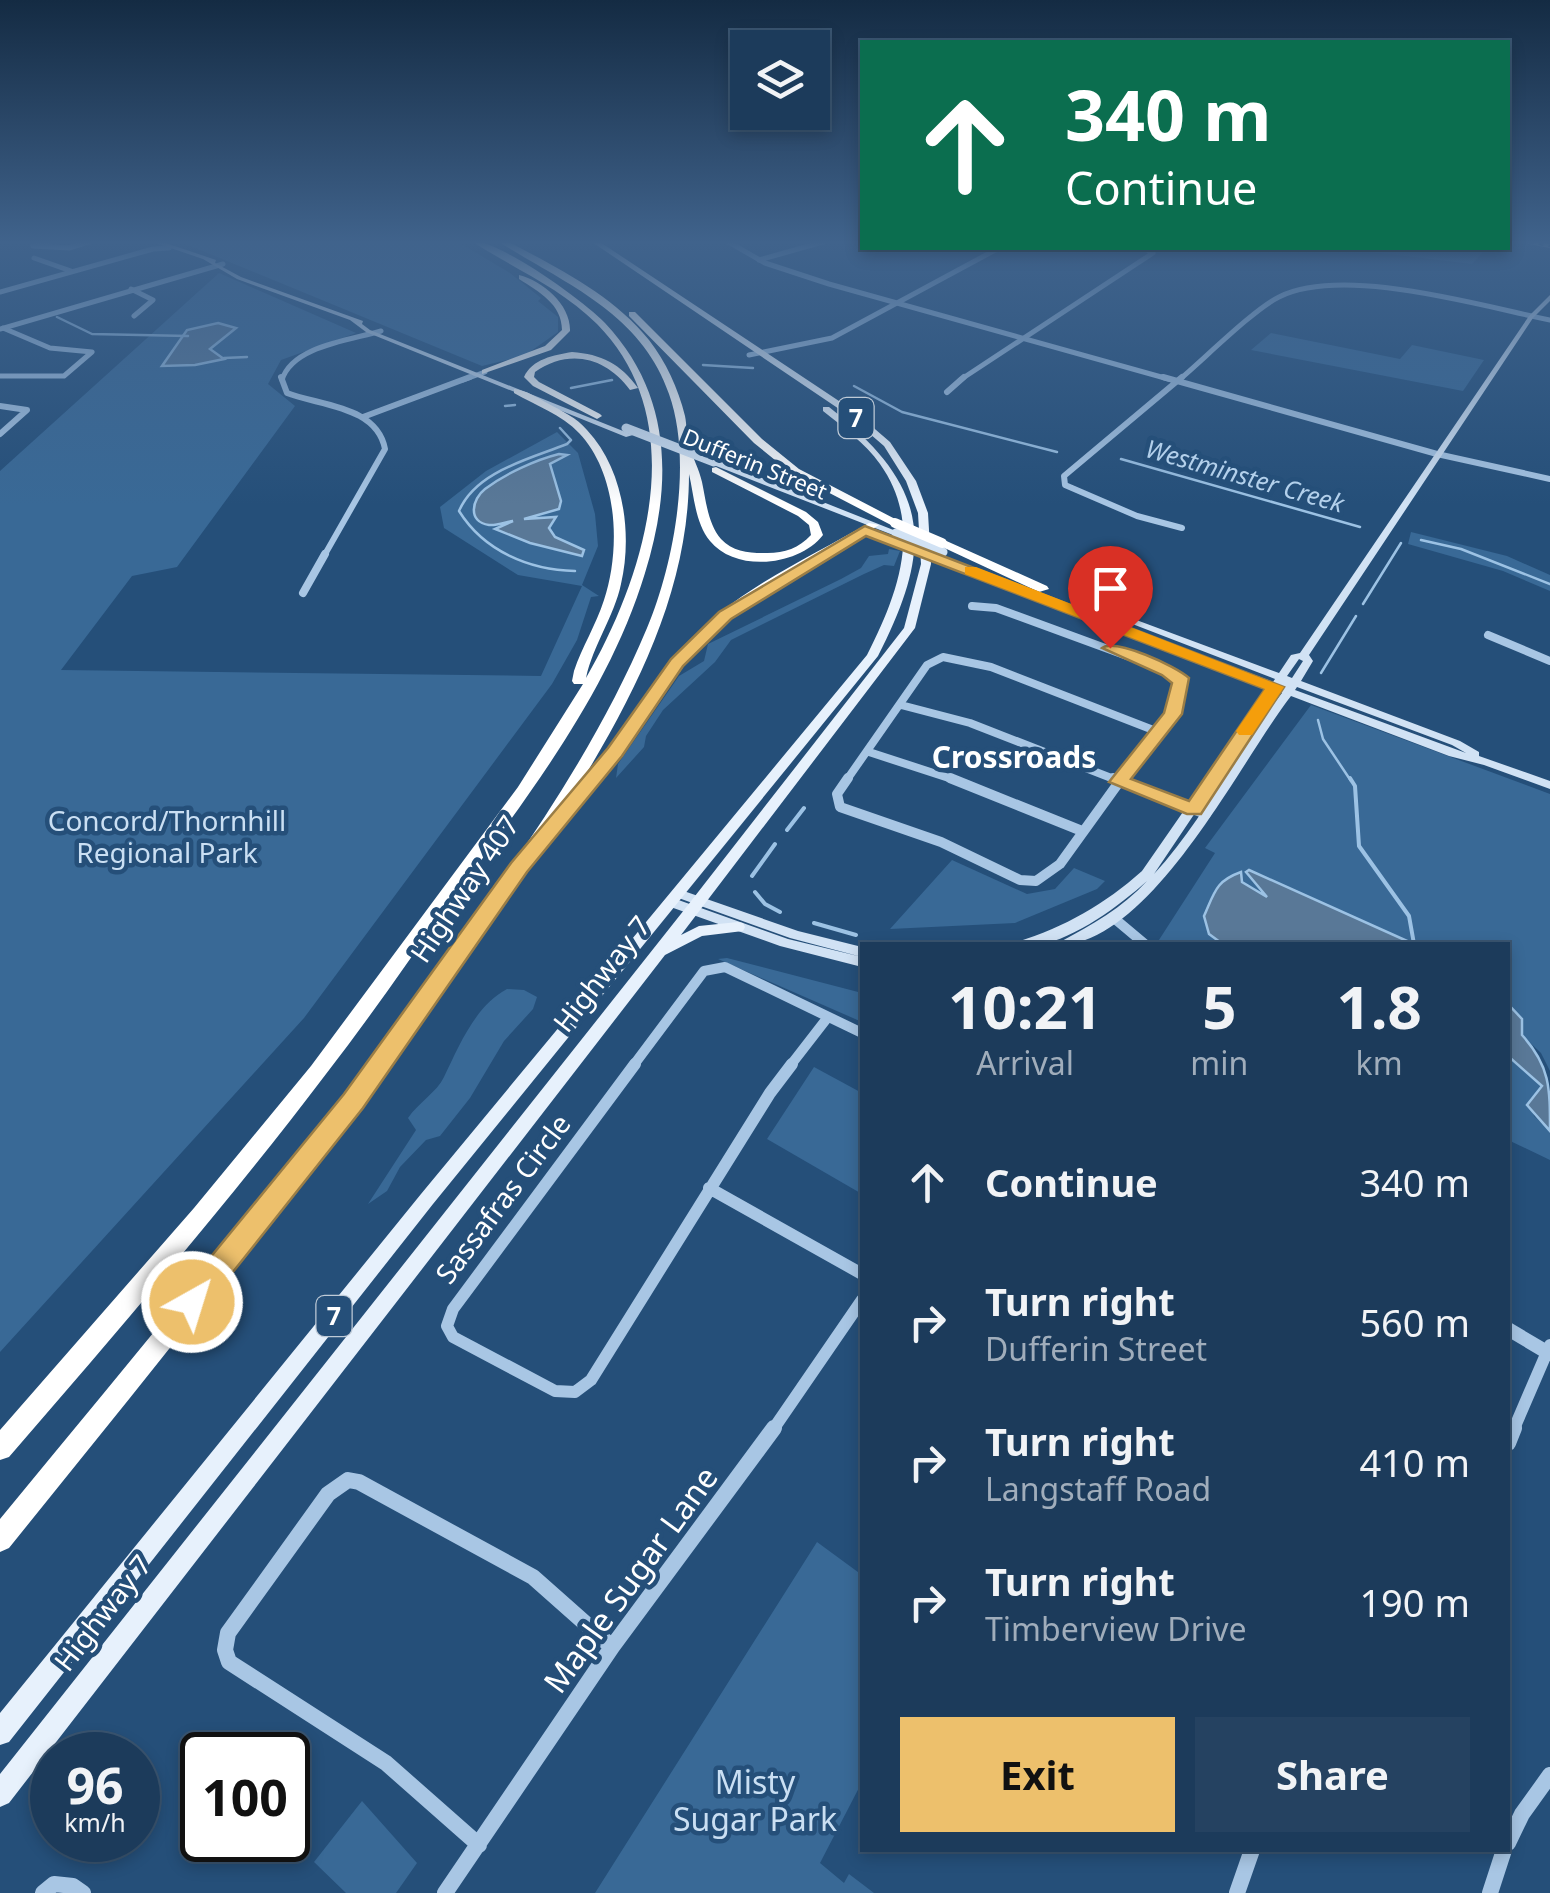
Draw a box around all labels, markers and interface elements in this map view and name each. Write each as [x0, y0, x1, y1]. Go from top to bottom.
map controls [730, 30, 830, 130]
button: layers [730, 30, 830, 130]
text: 340 m [1065, 66, 1272, 162]
icon: ahead [900, 80, 1030, 210]
text: Continue [1065, 157, 1257, 218]
road number: 7 [838, 398, 874, 438]
street label: Dufferin Street [679, 421, 832, 506]
water label: Westminster Creek [1142, 430, 1350, 520]
pin [1068, 546, 1153, 649]
icon: arrive [1083, 561, 1138, 616]
district label: Crossroads [932, 736, 1096, 777]
park label: Concord/Thornhill Regional Park [48, 801, 286, 871]
street label: Highway 407 [401, 807, 527, 969]
street label: Highway 7 [544, 907, 659, 1039]
text: 10:21 [948, 965, 1102, 1047]
text: 5 [1202, 965, 1236, 1047]
text: 1.8 [1336, 965, 1422, 1047]
text: Arrival [976, 1041, 1074, 1084]
text: min [1190, 1041, 1248, 1084]
text: km [1356, 1041, 1403, 1084]
street label: Sassafras Circle [426, 1106, 578, 1291]
icon: ahead [900, 1155, 955, 1210]
text: Continue [985, 1156, 1158, 1208]
text: 340 m [1359, 1156, 1470, 1208]
position arrow [140, 1250, 244, 1354]
text: Turn right [985, 1275, 1175, 1327]
icon: right [900, 1295, 955, 1350]
road number: 7 [316, 1296, 352, 1336]
text: 560 m [1359, 1296, 1470, 1348]
text: Dufferin Street [985, 1327, 1207, 1370]
text: Turn right [985, 1415, 1175, 1467]
icon: right [900, 1435, 955, 1490]
text: 410 m [1359, 1436, 1470, 1488]
street label: Maple Sugar Lane [533, 1457, 727, 1701]
text: Langstaff Road [985, 1467, 1211, 1510]
street label: Highway 7 [45, 1546, 160, 1678]
text: Turn right [985, 1555, 1175, 1607]
icon: right [900, 1575, 955, 1630]
text: 190 m [1359, 1576, 1470, 1628]
text: Timberview Drive [985, 1607, 1246, 1650]
button: Exit [900, 1717, 1175, 1832]
button: Share [1195, 1717, 1470, 1832]
speed limit sign: 100 [180, 1732, 310, 1862]
text: 96 [66, 1751, 124, 1819]
park label: Misty Sugar Park [673, 1760, 837, 1840]
text: km/h [64, 1805, 126, 1839]

